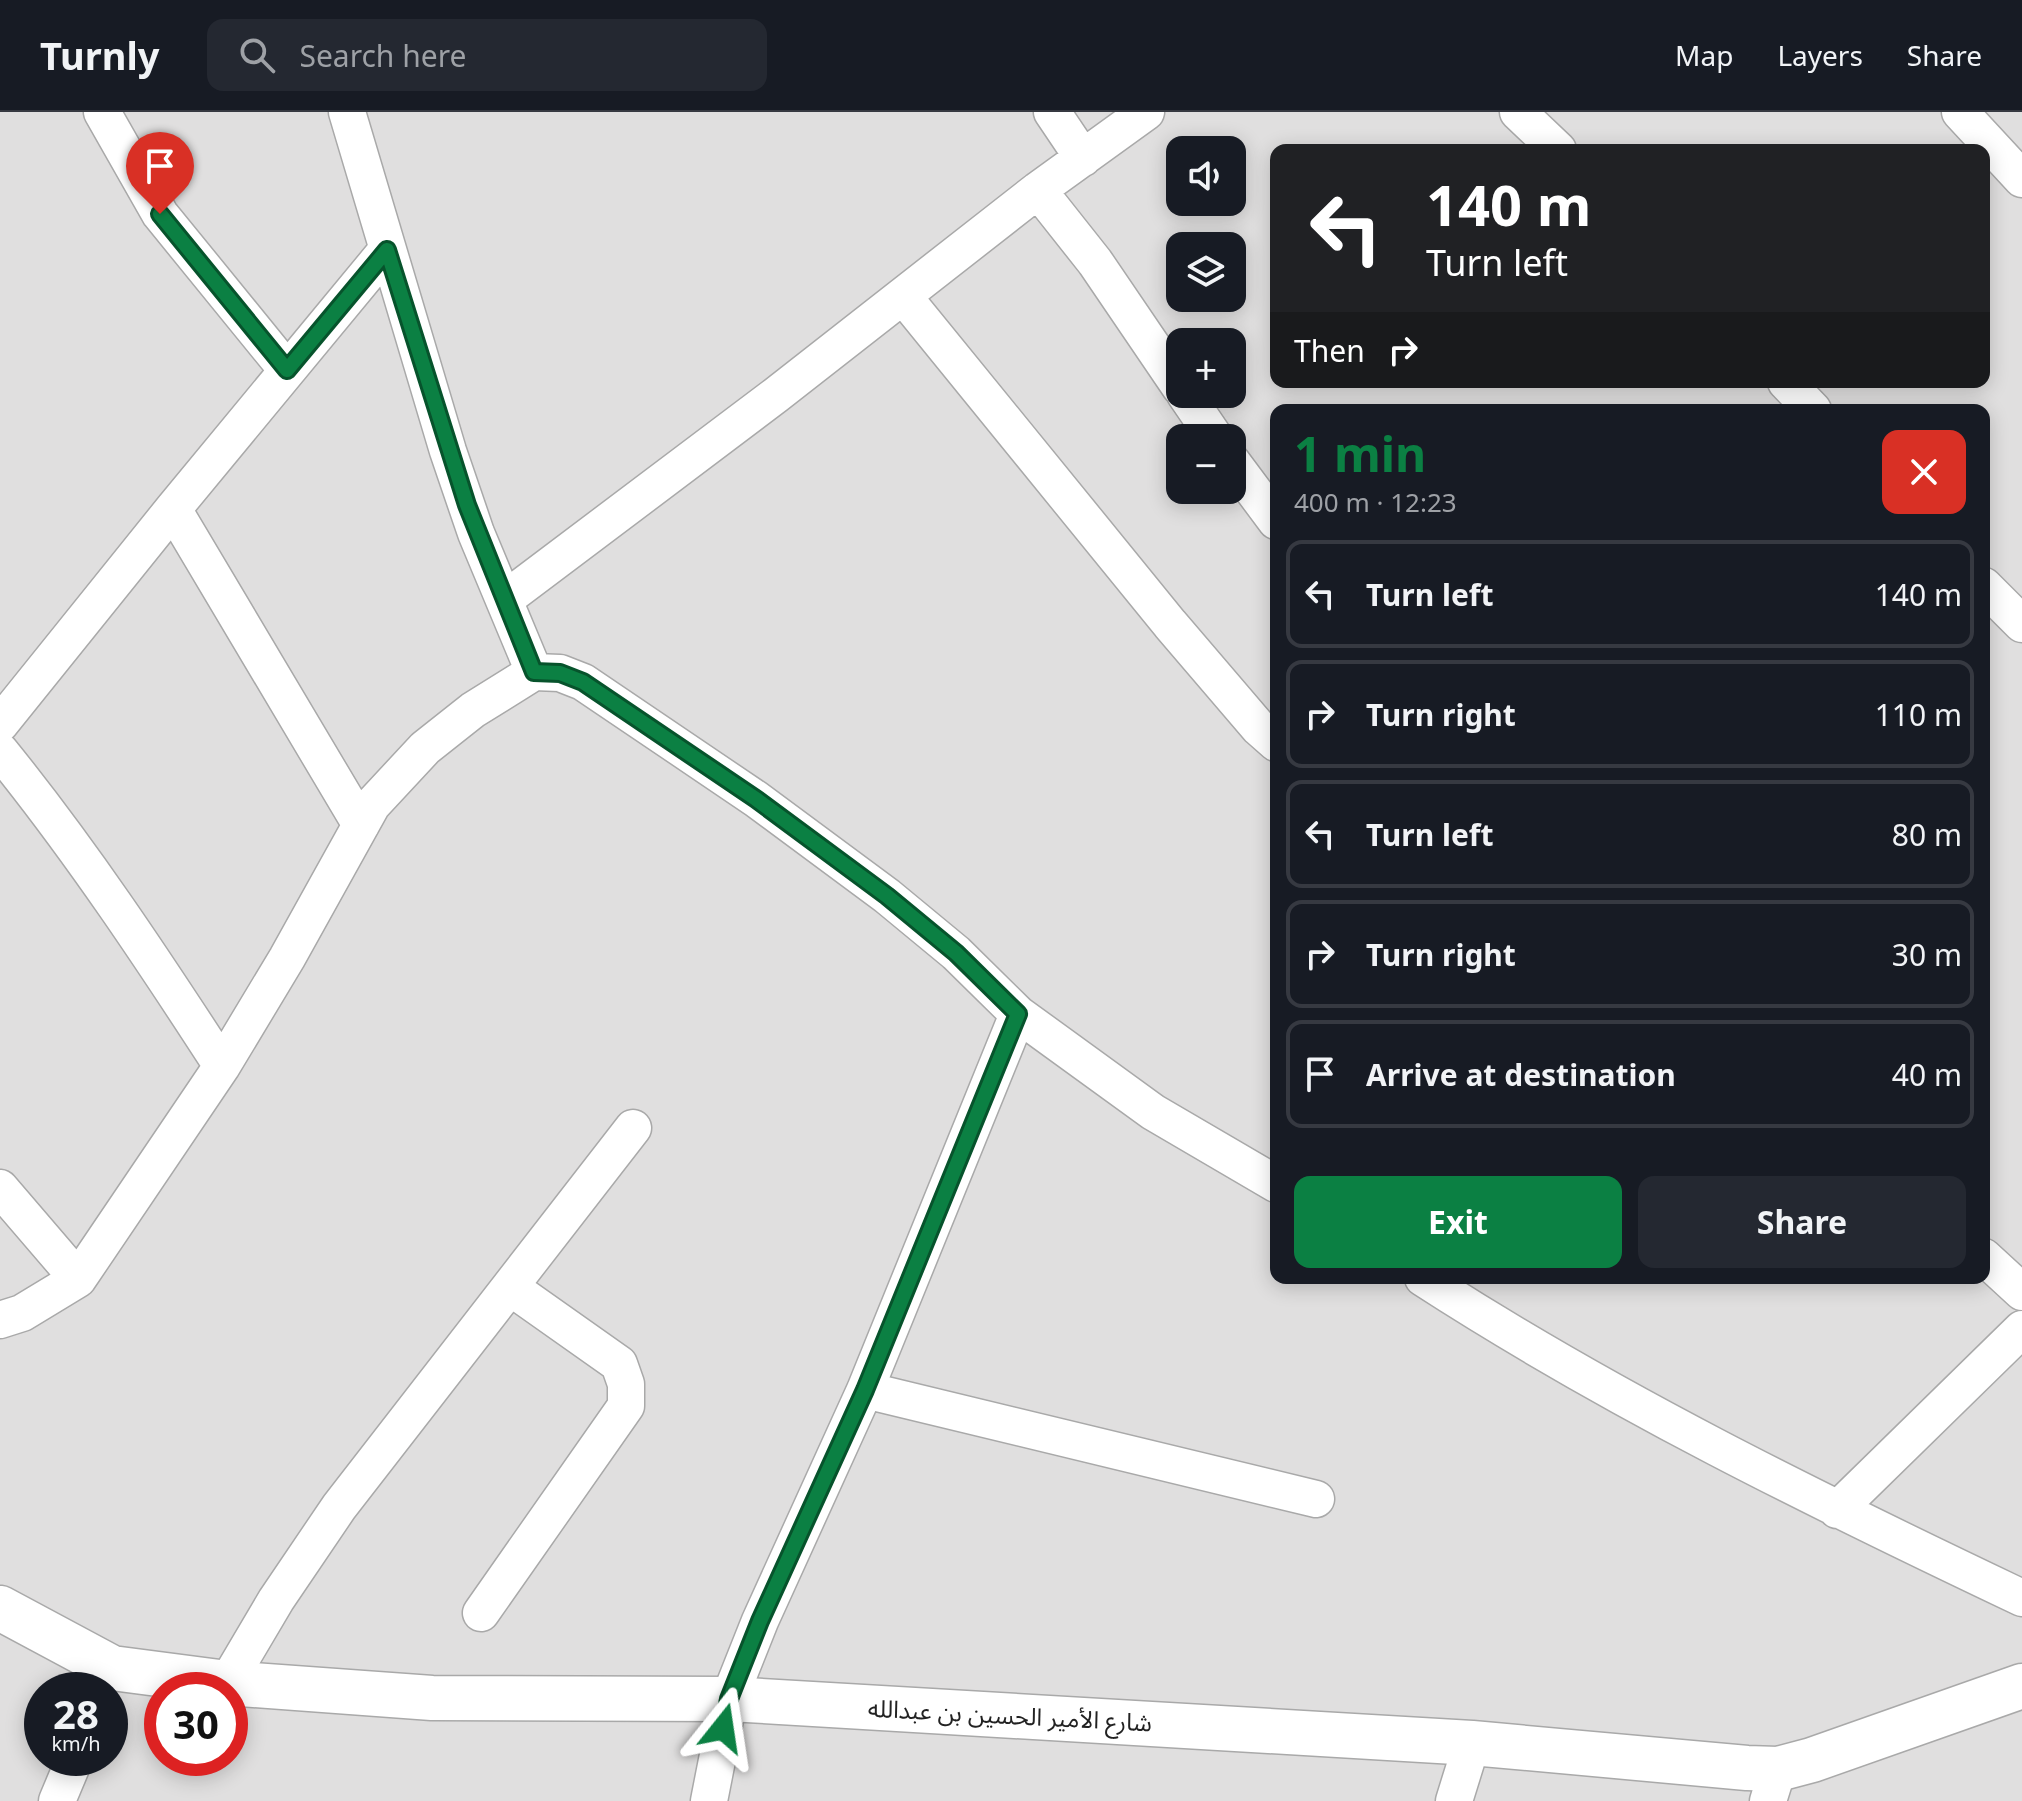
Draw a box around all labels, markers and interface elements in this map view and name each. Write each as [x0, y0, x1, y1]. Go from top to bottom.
search box [207, 19, 767, 91]
text: Turnly [40, 29, 159, 81]
icon: search [235, 33, 279, 77]
text: Search here [299, 35, 466, 76]
text: Map [1675, 36, 1733, 74]
text: Layers [1777, 36, 1863, 74]
text: Share [1907, 36, 1982, 74]
pin [126, 132, 194, 214]
map controls [1166, 136, 1246, 504]
button: sound [1166, 136, 1246, 216]
icon: arrive [138, 144, 182, 188]
text: 140 m [1426, 166, 1591, 242]
icon: left [1294, 176, 1398, 280]
button: layers [1166, 232, 1246, 312]
text: Turn left [1426, 238, 1568, 287]
button: + [1166, 328, 1246, 408]
icon: right [1381, 328, 1425, 372]
text: Then [1294, 330, 1365, 371]
text: 1 min [1294, 421, 1426, 486]
button: − [1166, 424, 1246, 504]
button: close [1882, 430, 1966, 514]
text: 400 m · 12:23 [1294, 484, 1457, 520]
icon: left [1298, 572, 1342, 616]
text: Turn left [1366, 574, 1494, 615]
text: 140 m [1875, 574, 1962, 615]
icon: right [1298, 692, 1342, 736]
text: Turn right [1366, 694, 1516, 735]
text: 110 m [1875, 694, 1962, 735]
icon: left [1298, 812, 1342, 856]
text: Turn left [1366, 814, 1494, 855]
text: 80 m [1892, 814, 1962, 855]
icon: right [1298, 932, 1342, 976]
text: Turn right [1366, 934, 1516, 975]
text: 30 m [1892, 934, 1962, 975]
icon: arrive [1298, 1052, 1342, 1096]
text: Arrive at destination [1366, 1054, 1676, 1095]
text: 40 m [1892, 1054, 1962, 1095]
button: Exit [1294, 1176, 1622, 1268]
button: Share [1638, 1176, 1966, 1268]
speed limit sign: 30 [144, 1672, 248, 1776]
text: 28 [53, 1686, 99, 1741]
position arrow [681, 1686, 765, 1770]
street label: شارع الأمير الحسين بن عبدالله [867, 1691, 1153, 1740]
text: km/h [51, 1730, 101, 1757]

